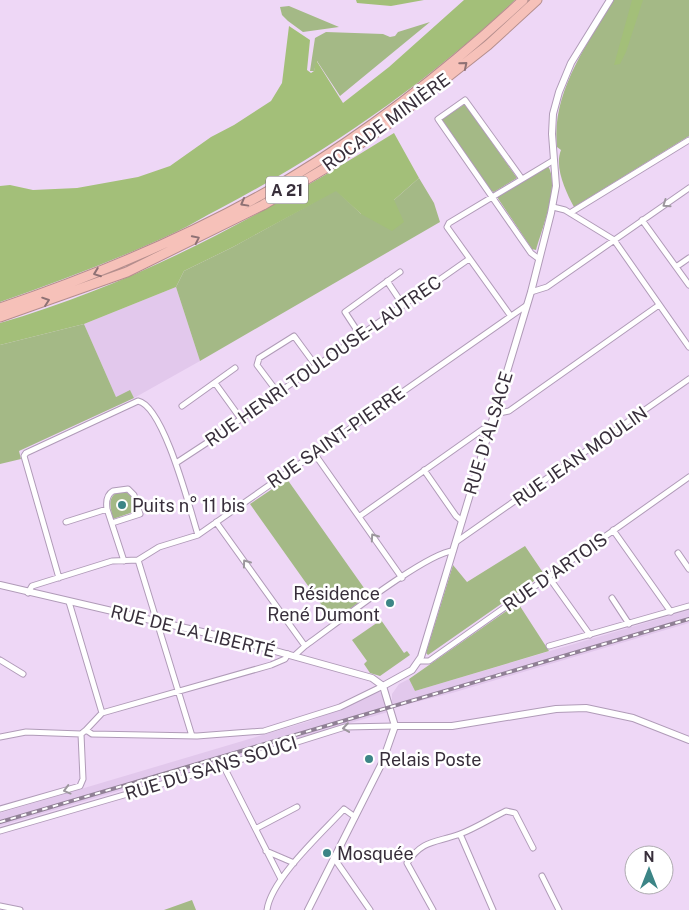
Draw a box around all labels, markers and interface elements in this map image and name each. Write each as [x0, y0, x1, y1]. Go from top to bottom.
one-way arrow [458, 62, 467, 71]
street label: ROCADE MINIÈRE [318, 68, 454, 175]
road number: A 21 [266, 176, 308, 204]
one-way arrow [241, 197, 250, 207]
one-way arrow [662, 198, 672, 207]
one-way arrow [191, 234, 200, 245]
one-way arrow [94, 267, 102, 277]
street label: RUE HENRI TOULOUSE-LAUTREC [201, 271, 445, 451]
one-way arrow [41, 297, 50, 307]
street label: RUE D'ALSACE [459, 369, 517, 497]
street label: RUE SAINT-PIERRE [263, 382, 409, 492]
street label: RUE JEAN MOULIN [509, 402, 651, 510]
place label: Puits n° 11 bis [132, 495, 245, 516]
marker: Puits n° 11 bis [116, 499, 128, 511]
street label: RUE D'ARTOIS [499, 528, 611, 616]
one-way arrow [371, 533, 380, 543]
one-way arrow [243, 560, 252, 569]
place label: Résidence René Dumont [267, 583, 380, 625]
marker: Résidence René Dumont [384, 597, 396, 609]
street label: RUE DE LA LIBERTÉ [109, 599, 278, 662]
one-way arrow [342, 722, 350, 733]
street label: RUE DU SANS SOUCI [122, 732, 300, 804]
place label: Relais Poste [379, 749, 482, 770]
marker: Relais Poste [363, 753, 375, 765]
one-way arrow [63, 784, 72, 795]
place label: Mosquée [337, 843, 414, 864]
north arrow [624, 845, 674, 895]
marker: Mosquée [321, 847, 333, 859]
text: N [644, 849, 654, 865]

